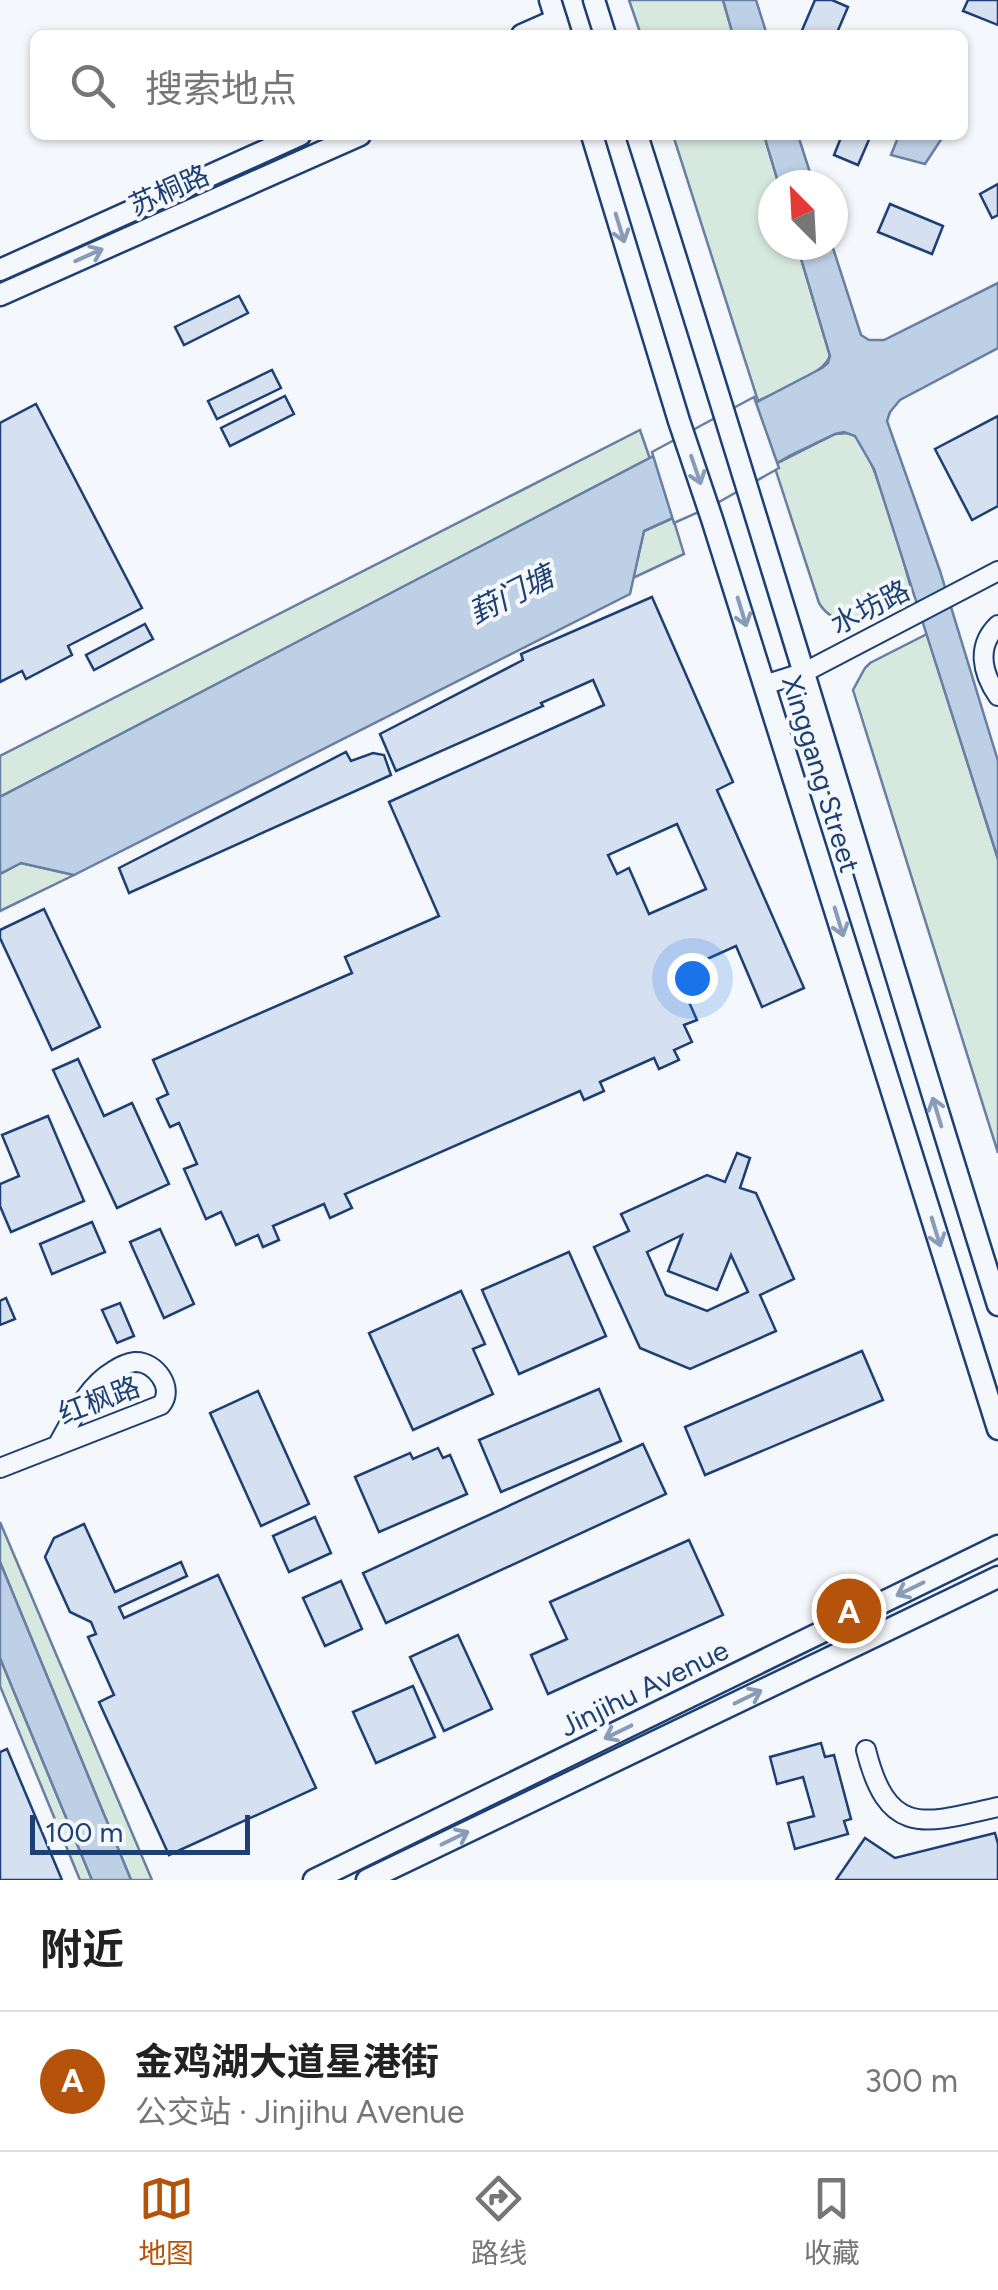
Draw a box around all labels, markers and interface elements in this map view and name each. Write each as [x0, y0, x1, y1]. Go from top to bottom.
search box [30, 30, 968, 140]
icon: search [65, 58, 120, 113]
text: 搜索地点 [145, 66, 297, 112]
street label: 苏桐路 [124, 157, 214, 223]
north arrow [758, 170, 848, 260]
one-way arrow [612, 212, 630, 243]
one-way arrow [73, 245, 103, 264]
one-way arrow [688, 453, 706, 485]
water label: 葑门塘 [462, 555, 564, 631]
street label: 水坊路 [825, 573, 915, 641]
one-way arrow [734, 596, 752, 628]
street label: Xinggang Street [775, 672, 867, 876]
one-way arrow [831, 906, 849, 938]
your location [667, 953, 718, 1004]
one-way arrow [927, 1097, 945, 1129]
one-way arrow [928, 1216, 946, 1248]
street label: 红枫路 [54, 1369, 144, 1431]
pin: A [816, 1574, 882, 1648]
one-way arrow [896, 1580, 926, 1599]
street label: Jinjihu Avenue [554, 1633, 734, 1743]
one-way arrow [732, 1687, 762, 1706]
one-way arrow [604, 1723, 634, 1742]
scale bar [30, 1810, 250, 1854]
text: 100 m [45, 1815, 123, 1849]
one-way arrow [439, 1827, 469, 1846]
text: 附近 [40, 1924, 124, 1975]
text: 金鸡湖大道星港街 [135, 2039, 439, 2085]
text: A [61, 2062, 84, 2100]
text: 300 m [864, 2062, 958, 2100]
text: 公交站 · Jinjihu Avenue [135, 2093, 465, 2131]
tab: 地图 [138, 2171, 194, 2271]
tab: 路线 [471, 2171, 527, 2271]
tab: 收藏 [804, 2171, 860, 2271]

